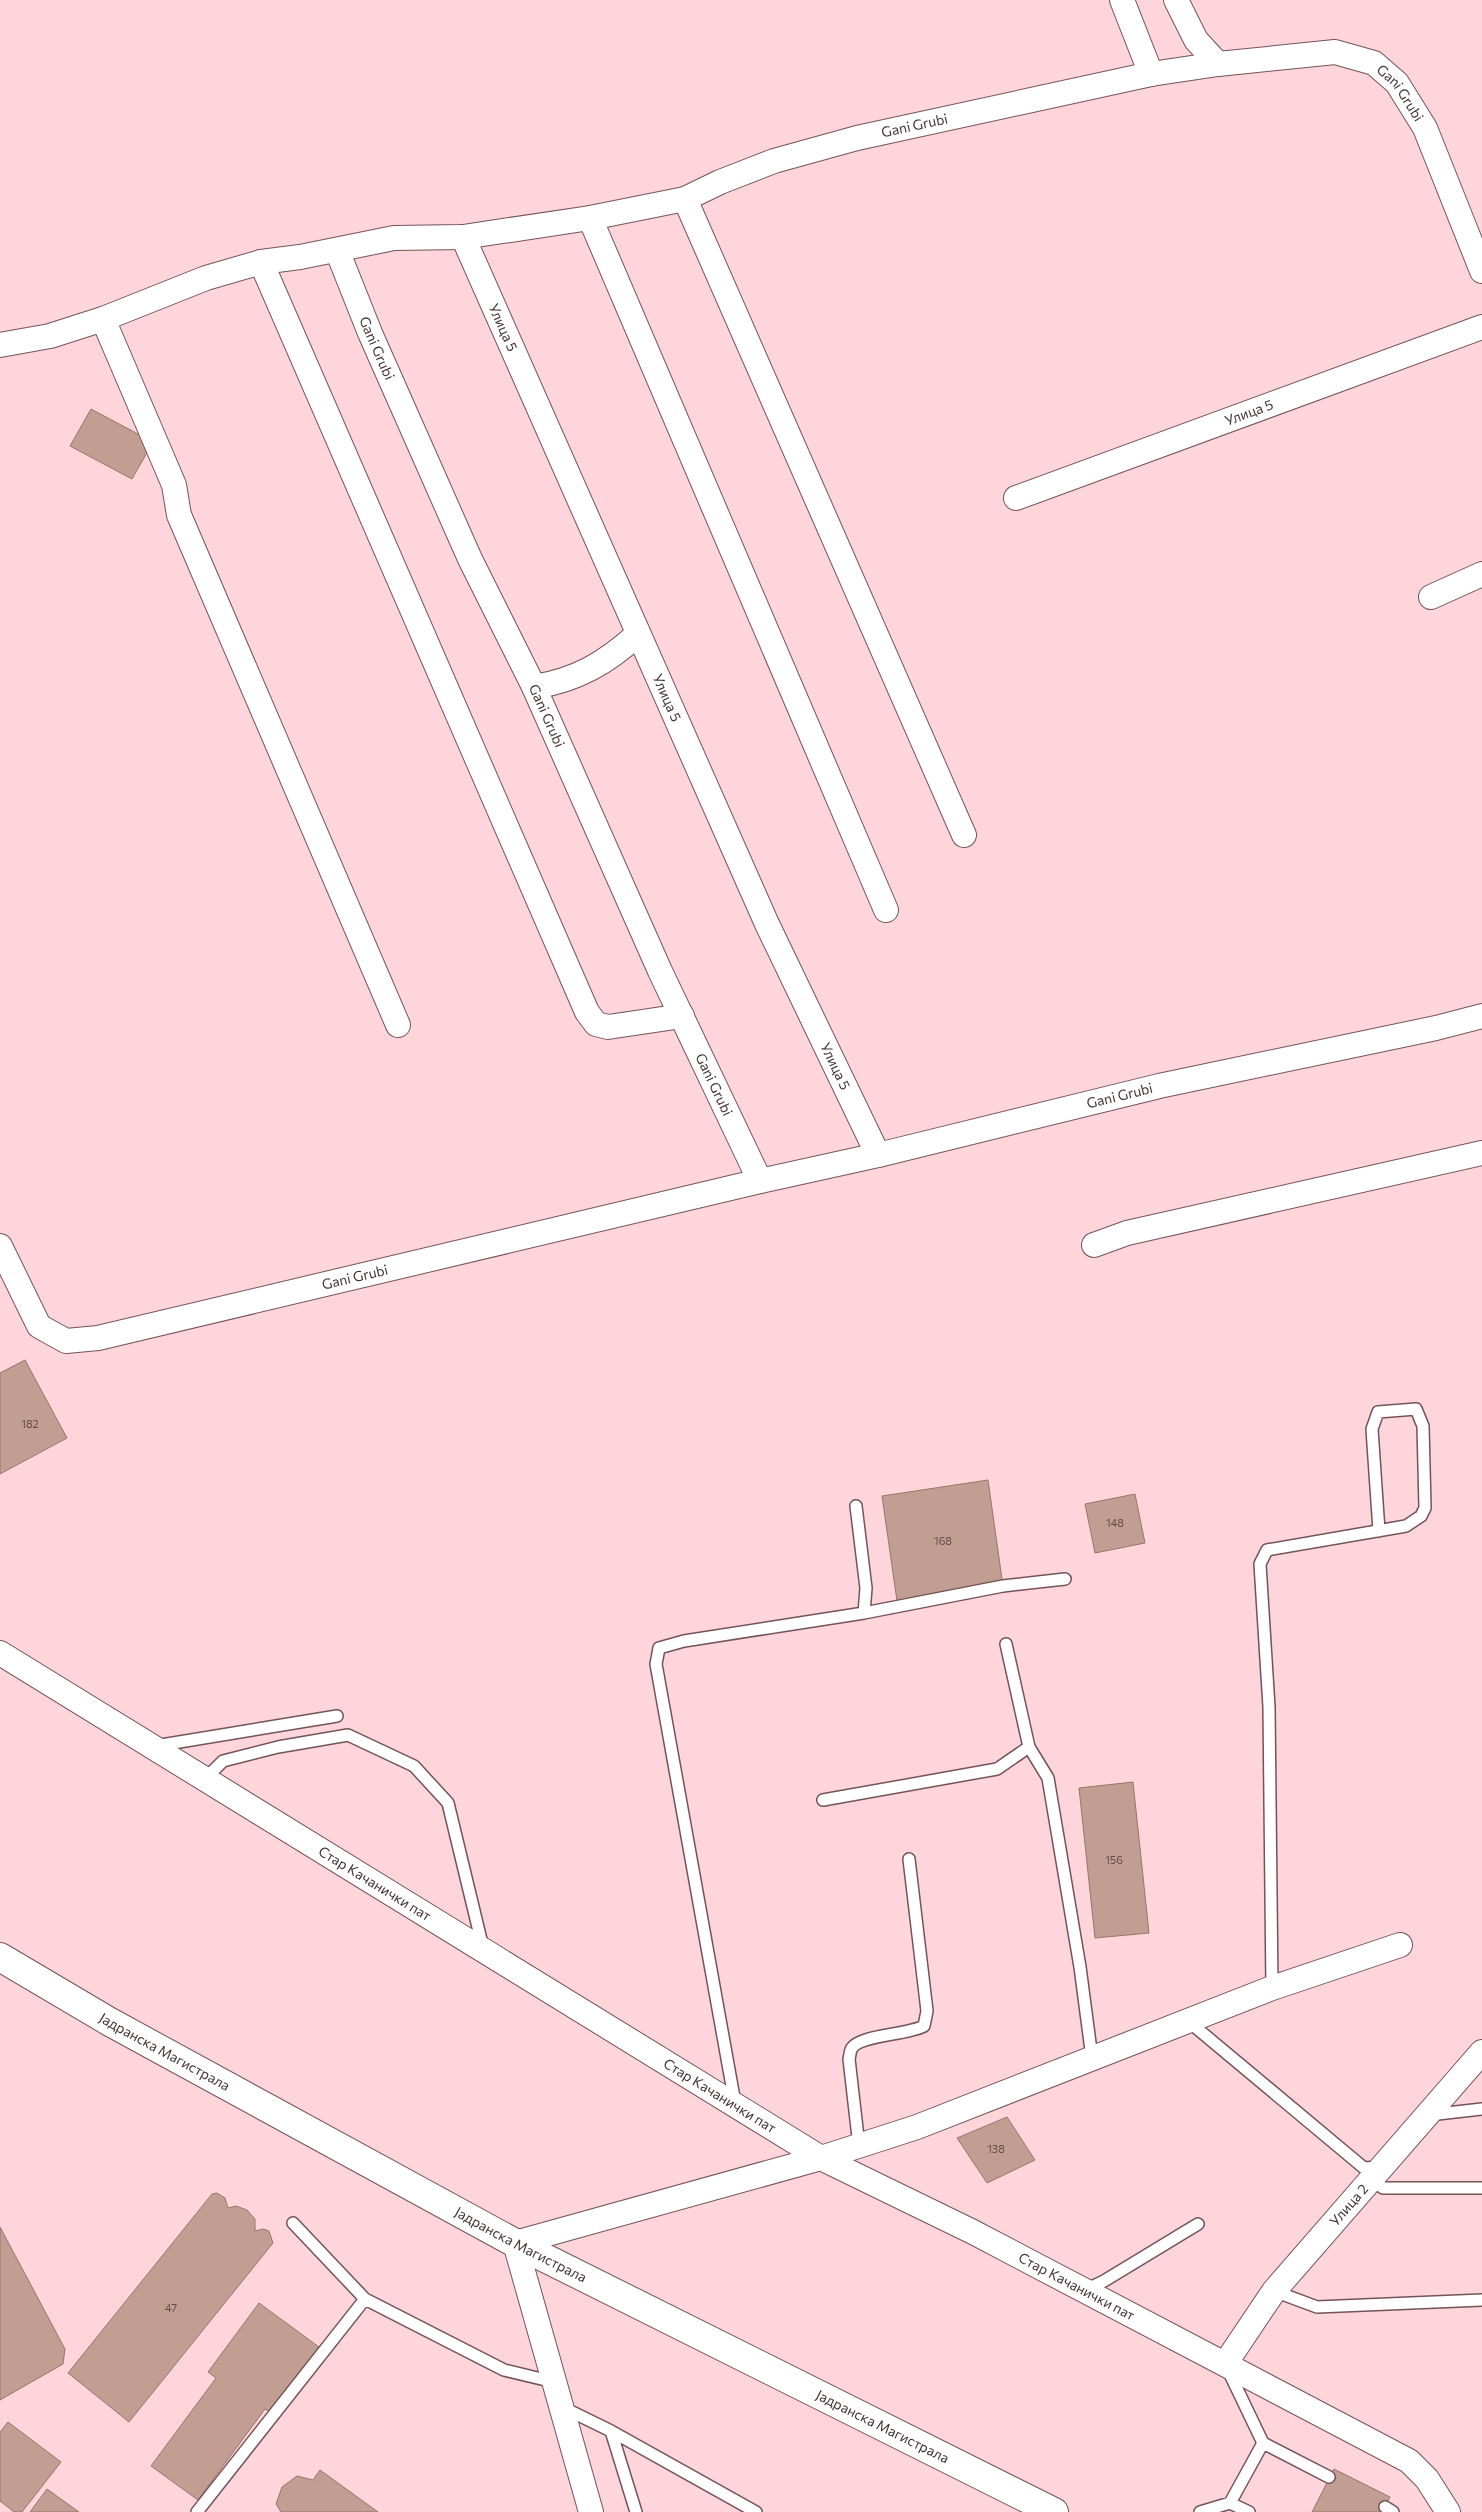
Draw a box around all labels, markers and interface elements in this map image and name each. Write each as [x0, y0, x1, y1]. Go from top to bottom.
street label: Gani Grubi [1374, 60, 1428, 124]
street label: Gani Grubi [880, 109, 949, 140]
street label: Улица 5 [486, 301, 521, 354]
street label: Gani Grubi [356, 314, 399, 382]
street label: Улица 5 [1222, 395, 1275, 429]
street label: Улица 5 [649, 671, 685, 724]
street label: Gani Grubi [526, 681, 569, 750]
street label: Улица 5 [817, 1040, 854, 1092]
street label: Gani Grubi [692, 1050, 737, 1118]
street label: Gani Grubi [1085, 1079, 1154, 1111]
street label: Gani Grubi [320, 1261, 390, 1293]
house number: 182 [21, 1417, 39, 1430]
house number: 148 [1106, 1516, 1124, 1529]
house number: 168 [934, 1534, 952, 1547]
street label: Стар Качанички пат [316, 1842, 435, 1924]
house number: 156 [1105, 1853, 1123, 1866]
street label: Јадранска Магистрала [96, 2009, 233, 2094]
street label: Стар Качанички пат [661, 2054, 780, 2137]
house number: 138 [987, 2142, 1005, 2155]
street label: Улица 2 [1326, 2180, 1372, 2229]
street label: Јадранска Магистрала [452, 2203, 590, 2285]
street label: Стар Качанички пат [1016, 2248, 1138, 2324]
house number: 47 [165, 2301, 177, 2314]
street label: Јадранска Магистрала [814, 2386, 952, 2466]

